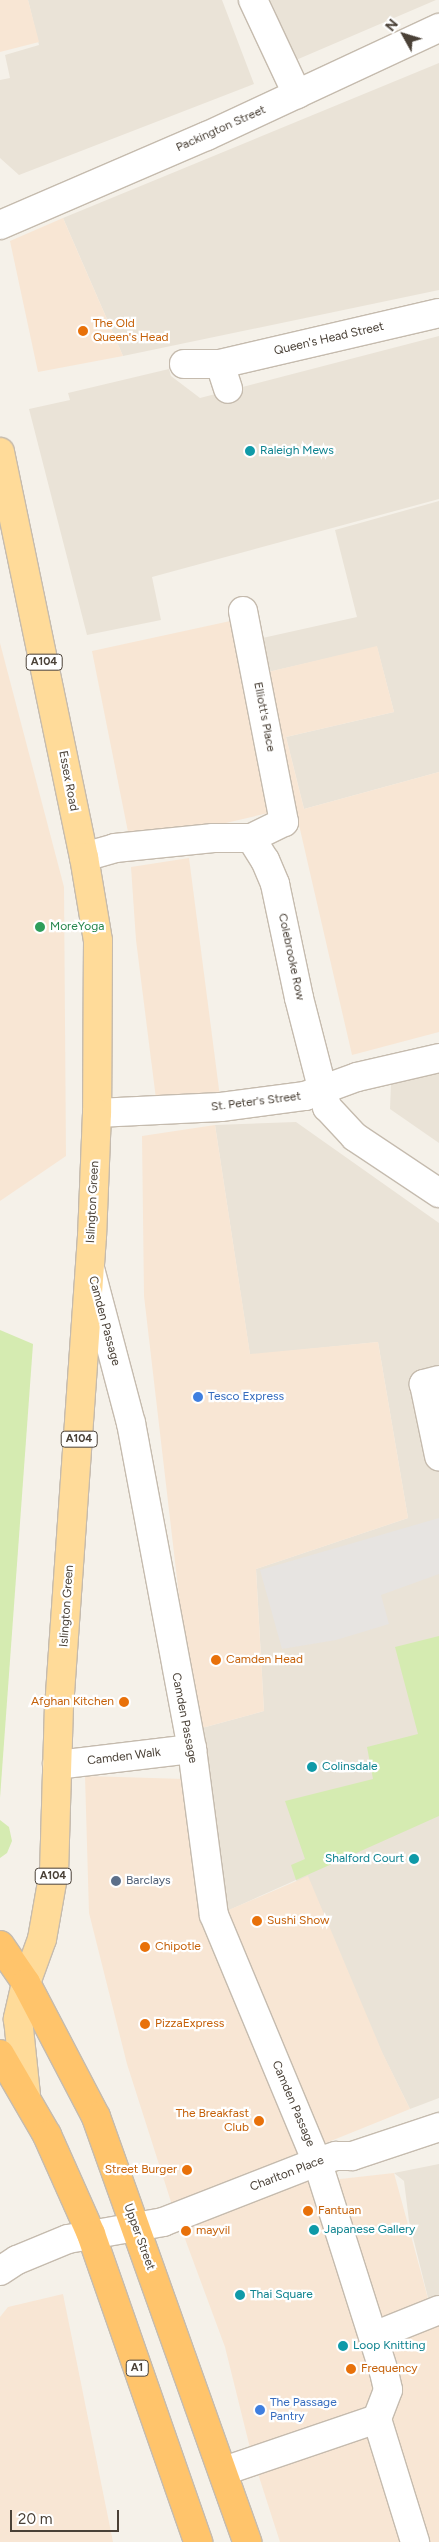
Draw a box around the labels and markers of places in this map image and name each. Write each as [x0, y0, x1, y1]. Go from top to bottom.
place label: The Old Queen's Head [93, 317, 169, 345]
marker: The Old Queen's Head [77, 325, 89, 337]
place label: Raleigh Mews [260, 444, 334, 458]
marker: Raleigh Mews [244, 445, 256, 457]
place label: MoreYoga [50, 920, 104, 934]
marker: MoreYoga [34, 921, 46, 933]
place label: Tesco Express [208, 1390, 284, 1404]
marker: Tesco Express [192, 1391, 204, 1403]
place label: Camden Head [226, 1653, 303, 1667]
marker: Camden Head [210, 1654, 222, 1666]
place label: Afghan Kitchen [31, 1695, 114, 1709]
marker: Afghan Kitchen [118, 1696, 130, 1708]
place label: Colinsdale [322, 1760, 378, 1774]
marker: Colinsdale [306, 1761, 318, 1773]
place label: Shalford Court [325, 1852, 404, 1866]
marker: Shalford Court [408, 1853, 420, 1865]
place label: Barclays [126, 1874, 171, 1888]
marker: Barclays [110, 1875, 122, 1887]
place label: Sushi Show [267, 1914, 329, 1928]
marker: Sushi Show [251, 1915, 263, 1927]
place label: Chipotle [155, 1940, 201, 1954]
marker: Chipotle [139, 1941, 151, 1953]
place label: PizzaExpress [155, 2017, 224, 2031]
marker: PizzaExpress [139, 2018, 151, 2030]
place label: The Breakfast Club [176, 2107, 249, 2135]
marker: The Breakfast Club [253, 2115, 265, 2127]
place label: Street Burger [105, 2163, 177, 2177]
marker: Street Burger [181, 2164, 193, 2176]
place label: Fantuan [318, 2204, 361, 2218]
marker: Fantuan [302, 2205, 314, 2217]
place label: Japanese Gallery [324, 2223, 415, 2237]
place label: mayvil [196, 2224, 230, 2238]
marker: Japanese Gallery [308, 2224, 320, 2236]
marker: mayvil [180, 2225, 192, 2237]
place label: Thai Square [250, 2288, 313, 2302]
marker: Thai Square [234, 2289, 246, 2301]
place label: Loop Knitting [353, 2339, 426, 2353]
marker: Loop Knitting [337, 2340, 349, 2352]
place label: Frequency [361, 2362, 418, 2376]
marker: Frequency [345, 2363, 357, 2375]
place label: The Passage Pantry [270, 2396, 337, 2424]
marker: The Passage Pantry [254, 2404, 266, 2416]

